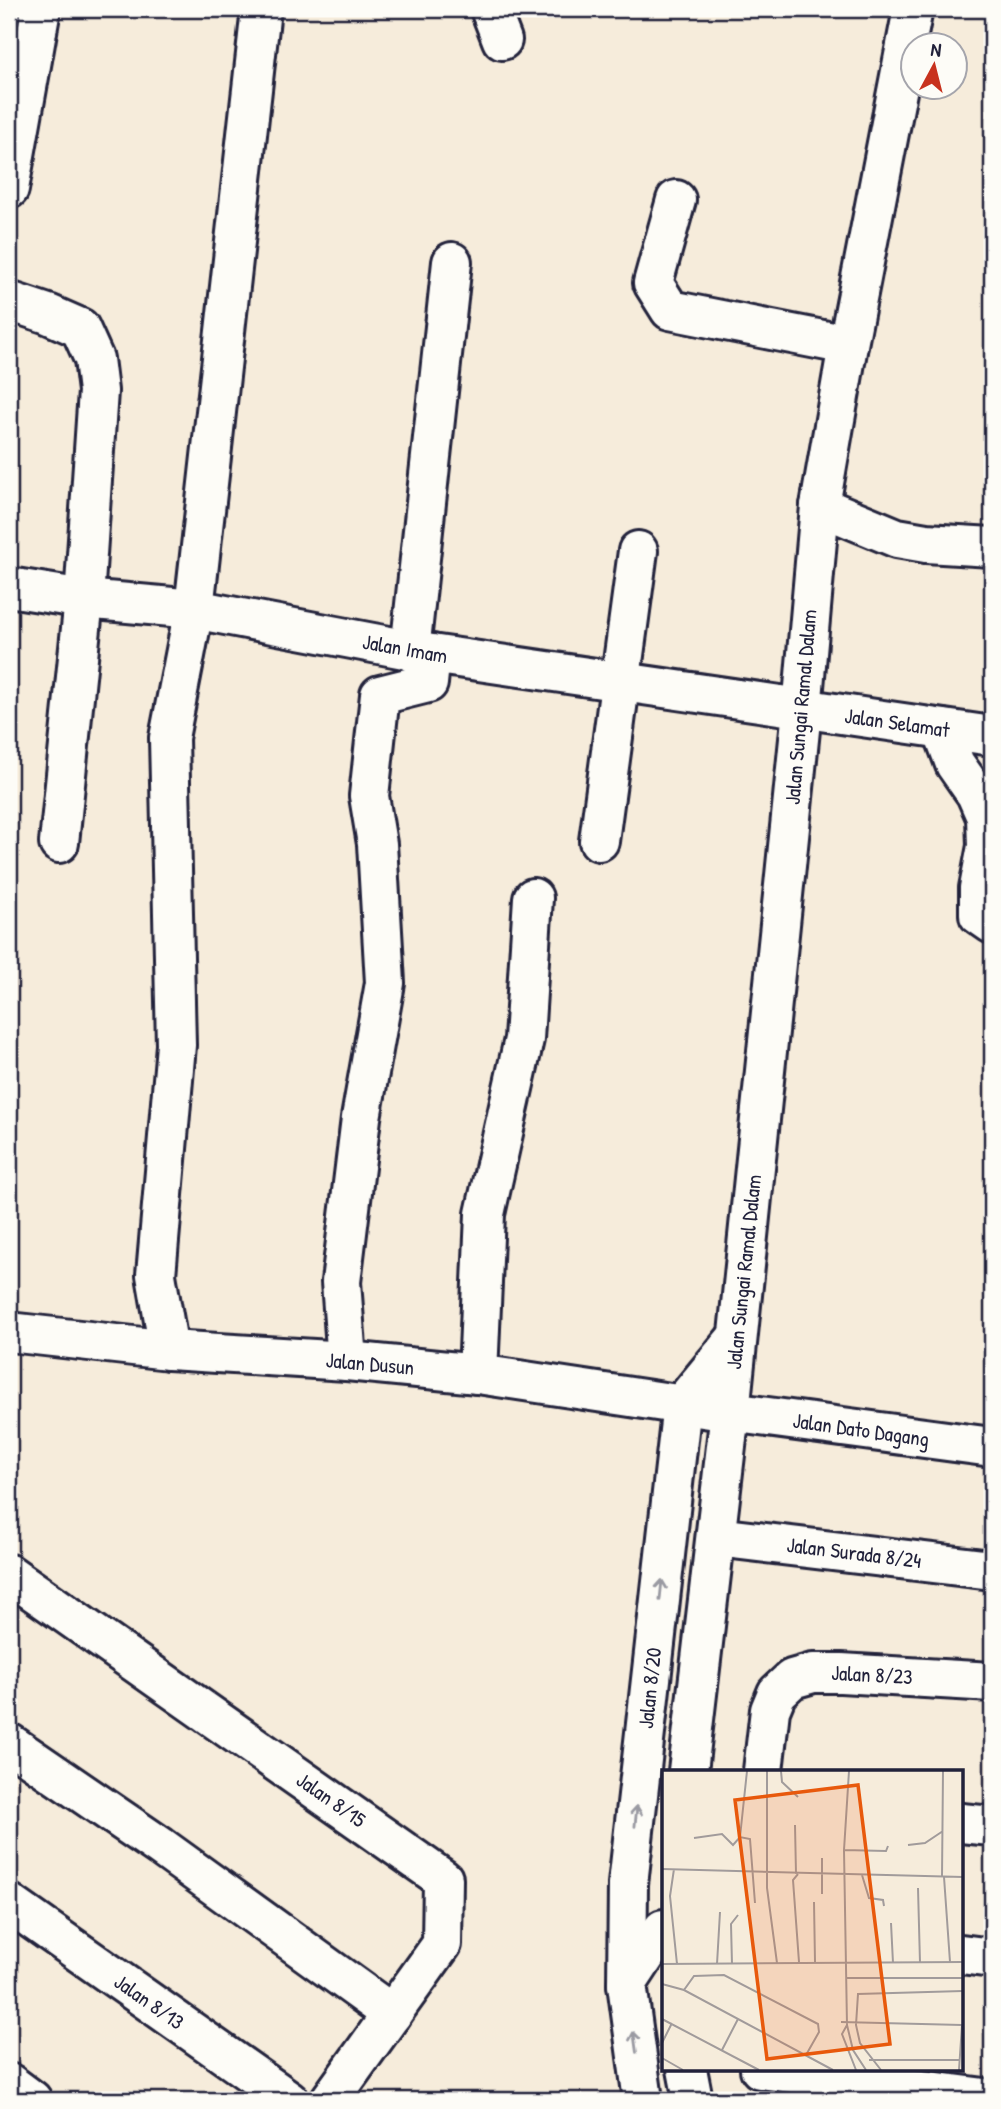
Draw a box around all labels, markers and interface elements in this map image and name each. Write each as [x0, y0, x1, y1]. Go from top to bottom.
north arrow [900, 32, 970, 102]
text: N [929, 36, 943, 63]
street label: Jalan Sungai Ramal Dalam [778, 608, 823, 806]
street label: Jalan Imam [360, 627, 450, 670]
street label: Jalan Selamat [843, 701, 952, 744]
street label: Jalan Sungai Ramal Dalam [719, 1173, 768, 1371]
street label: Jalan Dusun [325, 1345, 415, 1382]
street label: Jalan Dato Dagang [791, 1406, 931, 1453]
street label: Jalan Surada 8/24 [785, 1530, 923, 1575]
one-way arrow [655, 1579, 668, 1602]
street label: Jalan 8/20 [631, 1646, 668, 1730]
street label: Jalan 8/23 [831, 1658, 913, 1691]
street label: Jalan 8/15 [291, 1765, 372, 1834]
inset map [662, 1770, 962, 2070]
one-way arrow [629, 1805, 642, 1828]
street label: Jalan 8/13 [109, 1967, 190, 2036]
one-way arrow [628, 2031, 641, 2054]

